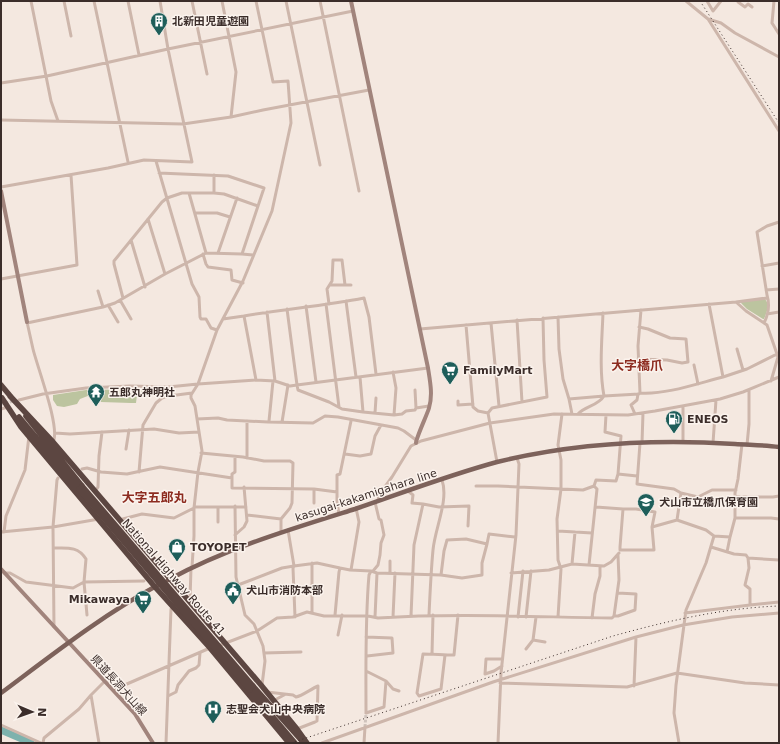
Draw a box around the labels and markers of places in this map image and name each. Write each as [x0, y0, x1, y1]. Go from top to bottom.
building icon: 北新田児童遊園 [149, 11, 169, 36]
place label: 北新田児童遊園 [172, 15, 249, 28]
supermarket icon: FamilyMart [440, 360, 460, 385]
place label: FamilyMart [463, 364, 533, 377]
temple icon: 五郎丸神明社 [86, 382, 106, 407]
place label: 五郎丸神明社 [109, 386, 175, 399]
fuel station icon: ENEOS [664, 409, 684, 434]
place label: ENEOS [687, 413, 729, 426]
school or university icon: 犬山市立橋爪保育園 [636, 492, 656, 517]
place label: 犬山市立橋爪保育園 [659, 496, 758, 509]
shop icon: TOYOPET [167, 537, 187, 562]
place label: TOYOPET [190, 541, 247, 554]
public building icon: 犬山市消防本部 [223, 580, 243, 605]
place label: 犬山市消防本部 [246, 584, 323, 597]
supermarket icon: Mikawaya [133, 589, 153, 614]
place label: Mikawaya [69, 593, 130, 606]
hospital icon: 志聖会犬山中央病院 [203, 699, 223, 724]
place label: 志聖会犬山中央病院 [226, 703, 325, 716]

